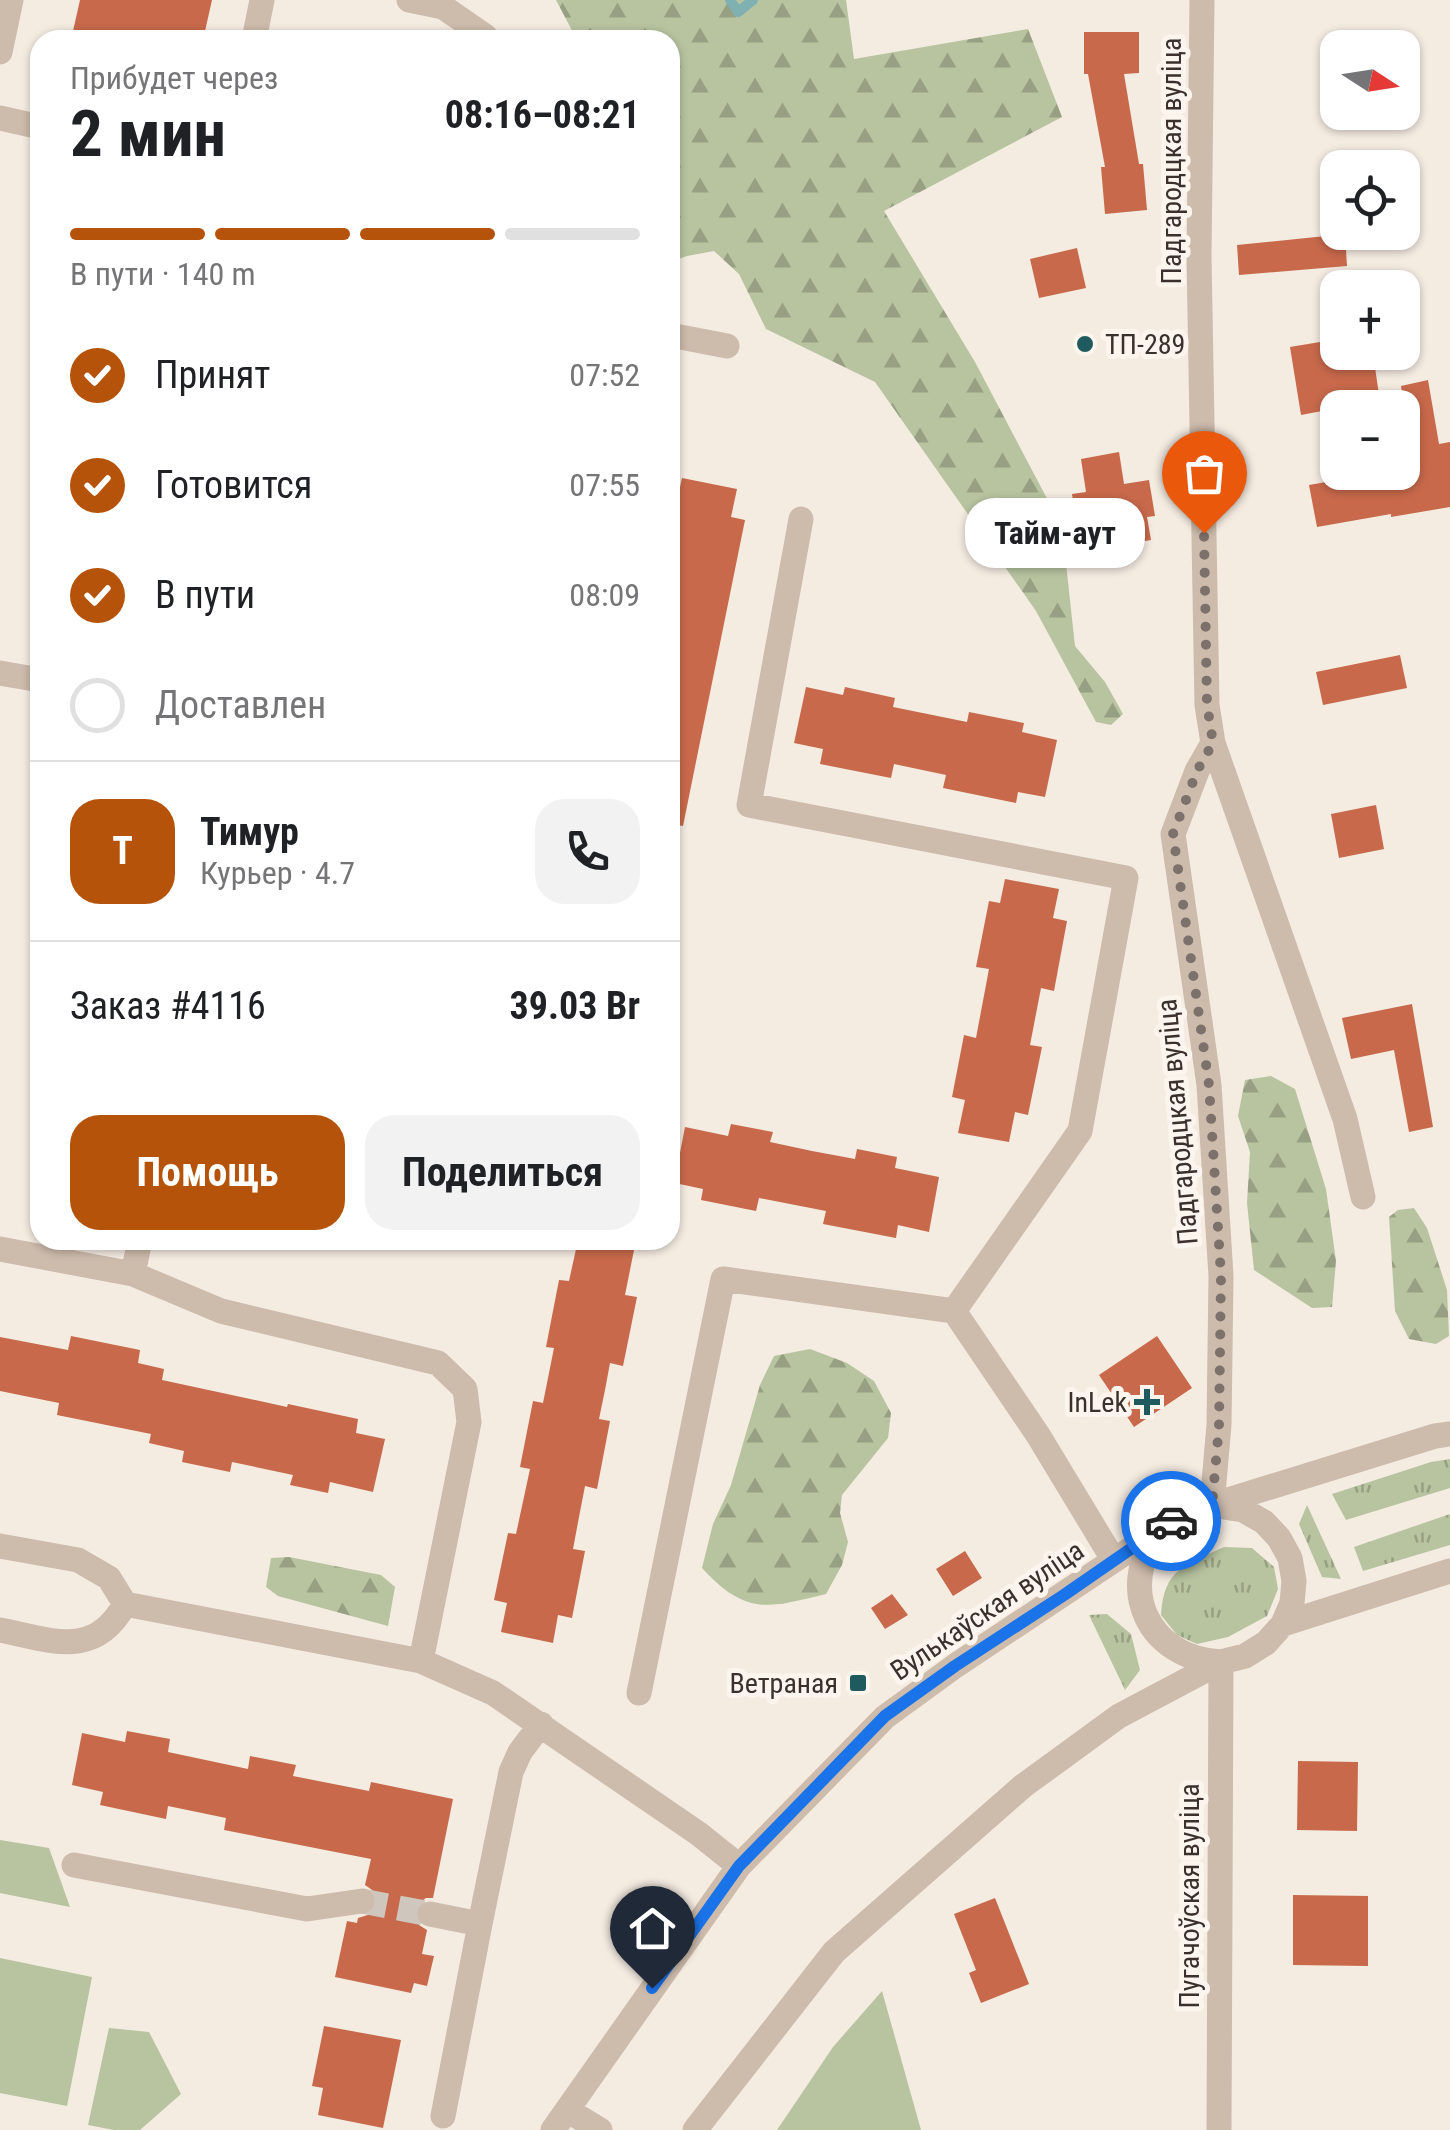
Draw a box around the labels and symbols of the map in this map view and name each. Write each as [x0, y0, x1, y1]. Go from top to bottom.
north arrow [1320, 30, 1420, 130]
street label: Падгародцкая вуліца [1155, 38, 1188, 284]
place label: ТП-289 [1105, 328, 1185, 361]
marker: ТП-289 [1074, 333, 1096, 355]
pin [1162, 431, 1247, 534]
callout: Тайм-аут [964, 498, 1144, 568]
street label: Падгародцкая вуліца [1150, 998, 1205, 1246]
place label: InLek [1067, 1386, 1127, 1419]
marker: InLek [1136, 1391, 1158, 1413]
courier [1121, 1471, 1221, 1571]
street label: Вулькаўская вуліца [884, 1534, 1090, 1687]
place label: Ветраная [729, 1667, 838, 1700]
marker: Ветраная [847, 1672, 869, 1694]
street label: Пугачоўская вуліца [1173, 1783, 1206, 2009]
pin [610, 1886, 695, 1989]

